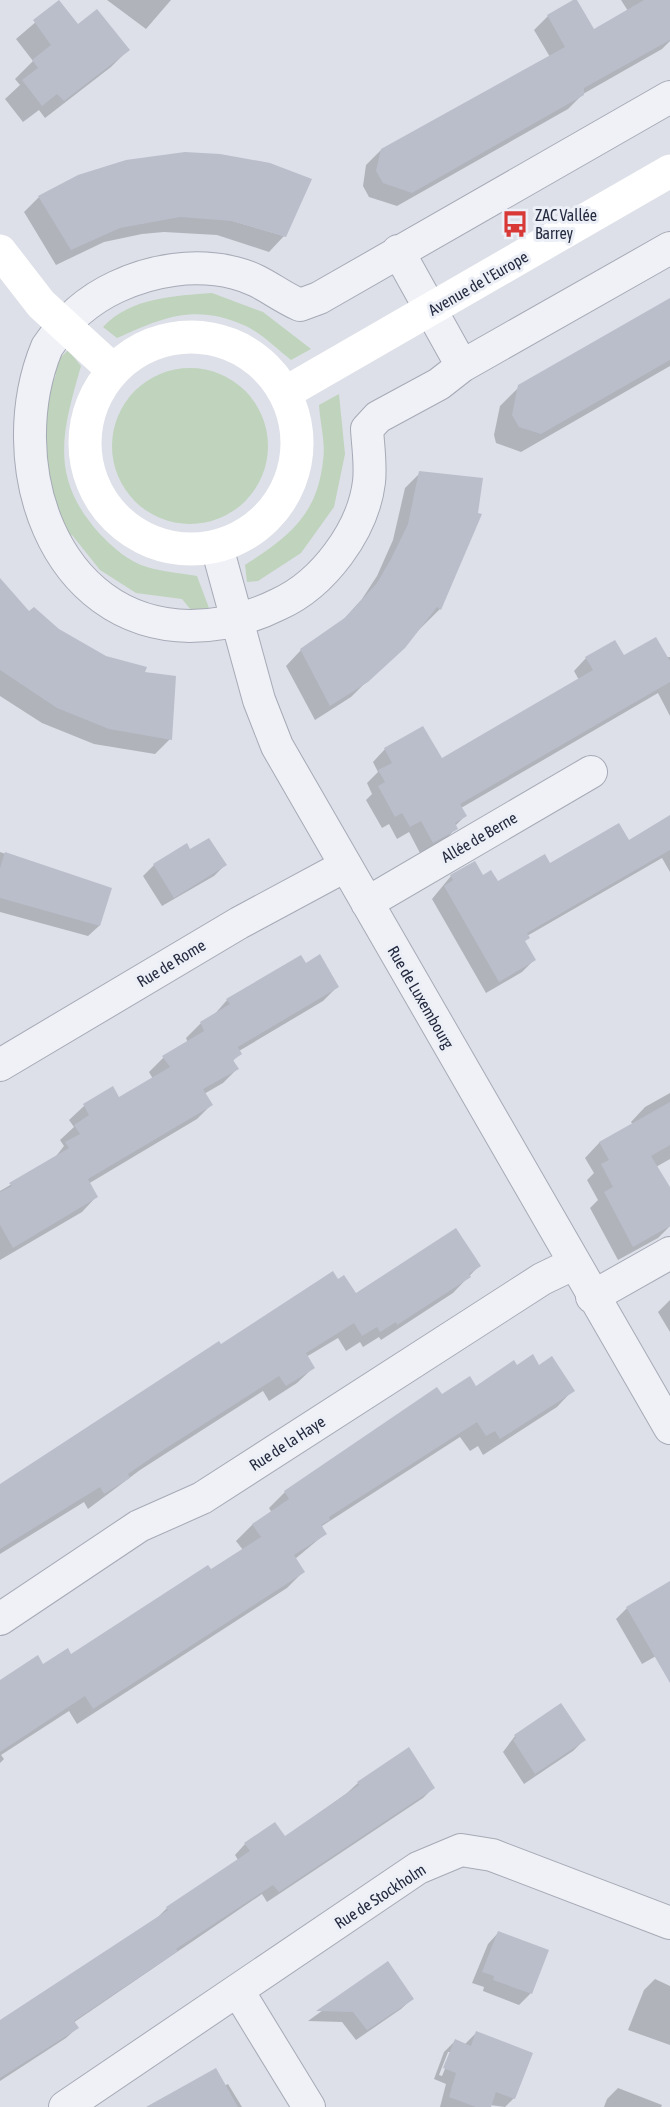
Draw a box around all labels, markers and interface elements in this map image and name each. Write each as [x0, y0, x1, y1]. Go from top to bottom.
place label: ZAC Vallée Barrey [535, 206, 597, 243]
bus stop icon: ZAC Vallée Barrey [500, 209, 530, 239]
street label: Avenue de l'Europe [425, 247, 532, 320]
street label: Allée de Berne [438, 808, 520, 866]
street label: Rue de Rome [134, 936, 208, 990]
street label: Rue de Luxembourg [384, 943, 458, 1052]
street label: Rue de la Haye [246, 1412, 329, 1475]
street label: Rue de Stockholm [331, 1860, 429, 1932]

